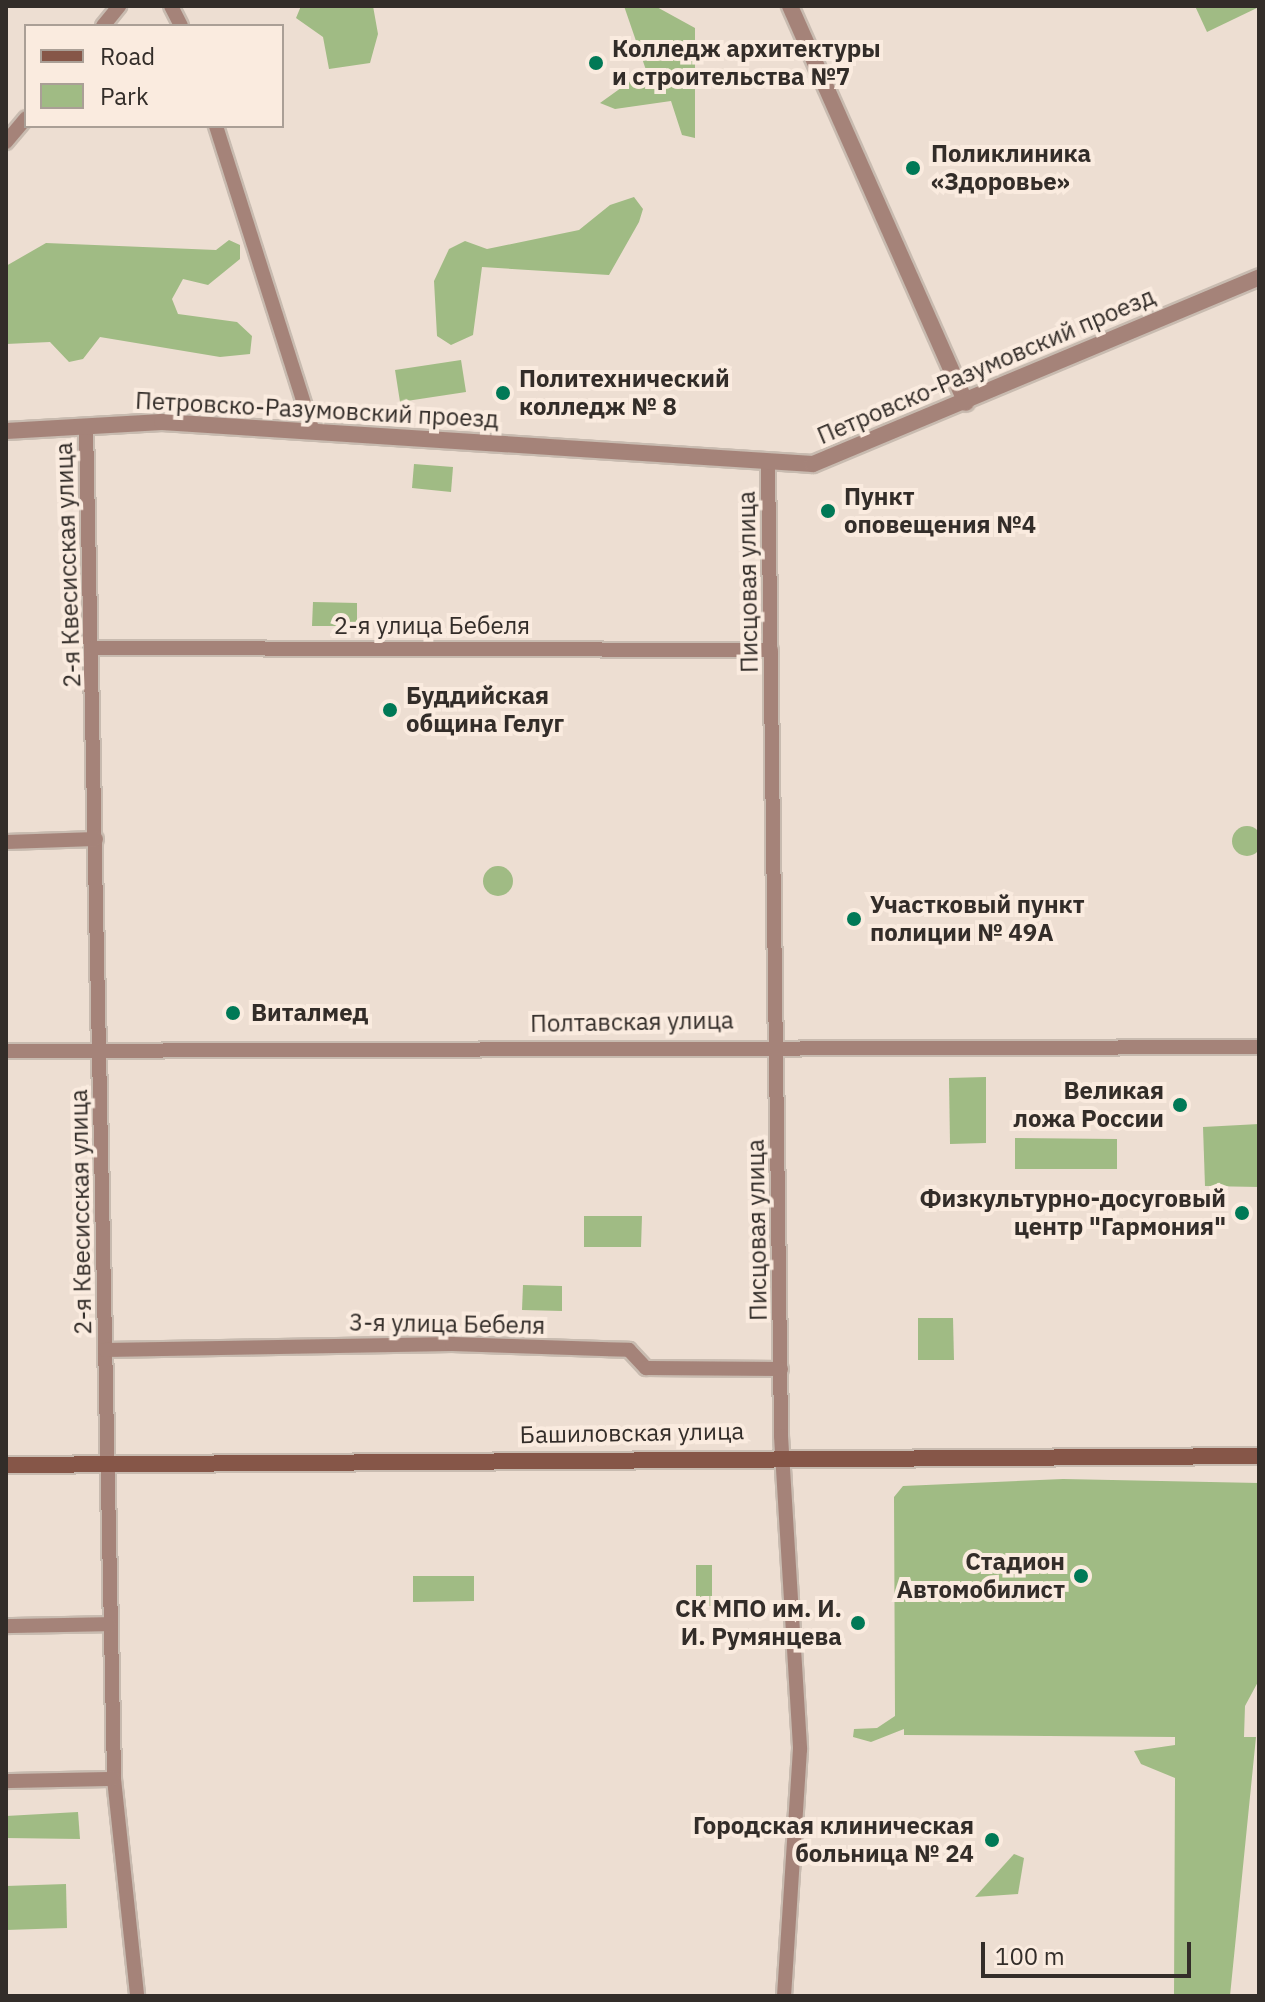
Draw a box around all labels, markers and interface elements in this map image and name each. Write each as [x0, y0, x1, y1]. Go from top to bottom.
legend [24, 24, 284, 128]
place label: Колледж архитектуры и строительства №7 [612, 35, 881, 91]
text: Road [100, 40, 155, 72]
marker: Колледж архитектуры и строительства №7 [587, 54, 605, 72]
text: Park [100, 80, 149, 112]
place label: Поликлиника «Здоровье» [931, 140, 1091, 196]
marker: Поликлиника «Здоровье» [902, 157, 924, 179]
street label: Петровско-Разумовский проезд [813, 282, 1159, 450]
place label: Политехнический колледж № 8 [519, 365, 730, 421]
marker: Политехнический колледж № 8 [494, 384, 512, 402]
street label: Петровско-Разумовский проезд [135, 386, 499, 434]
street label: 2-я Квесисская улица [49, 442, 87, 688]
place label: Пункт оповещения №4 [844, 483, 1036, 539]
street label: Писцовая улица [732, 491, 764, 673]
marker: Пункт оповещения №4 [819, 502, 837, 520]
street label: 2-я улица Бебеля [334, 612, 530, 640]
place label: Буддийская община Гелуг [406, 682, 564, 738]
marker: Буддийская община Гелуг [381, 701, 399, 719]
place label: Участковый пункт полиции № 49А [870, 891, 1085, 947]
marker: Участковый пункт полиции № 49А [845, 910, 863, 928]
place label: Виталмед [251, 999, 368, 1027]
marker: Виталмед [222, 1002, 244, 1024]
street label: Полтавская улица [530, 1006, 734, 1038]
place label: Великая ложа России [1013, 1077, 1164, 1133]
street label: 2-я Квесисская улица [64, 1089, 98, 1335]
marker: Великая ложа России [1171, 1096, 1189, 1114]
street label: Писцовая улица [741, 1139, 773, 1321]
place label: Физкультурно-досуговый центр "Гармония" [920, 1185, 1226, 1241]
marker: Физкультурно-досуговый центр "Гармония" [1233, 1204, 1251, 1222]
street label: 3-я улица Бебеля [349, 1308, 545, 1340]
street label: Башиловская улица [519, 1417, 745, 1449]
place label: Стадион Автомобилист [897, 1548, 1065, 1604]
marker: Стадион Автомобилист [1072, 1567, 1090, 1585]
place label: СК МПО им. И. И. Румянцева [675, 1595, 842, 1651]
marker: СК МПО им. И. И. Румянцева [849, 1614, 867, 1632]
place label: Городская клиническая больница № 24 [693, 1812, 974, 1868]
marker: Городская клиническая больница № 24 [981, 1829, 1003, 1851]
scale bar [985, 1926, 1195, 1976]
text: 100 m [995, 1940, 1065, 1972]

